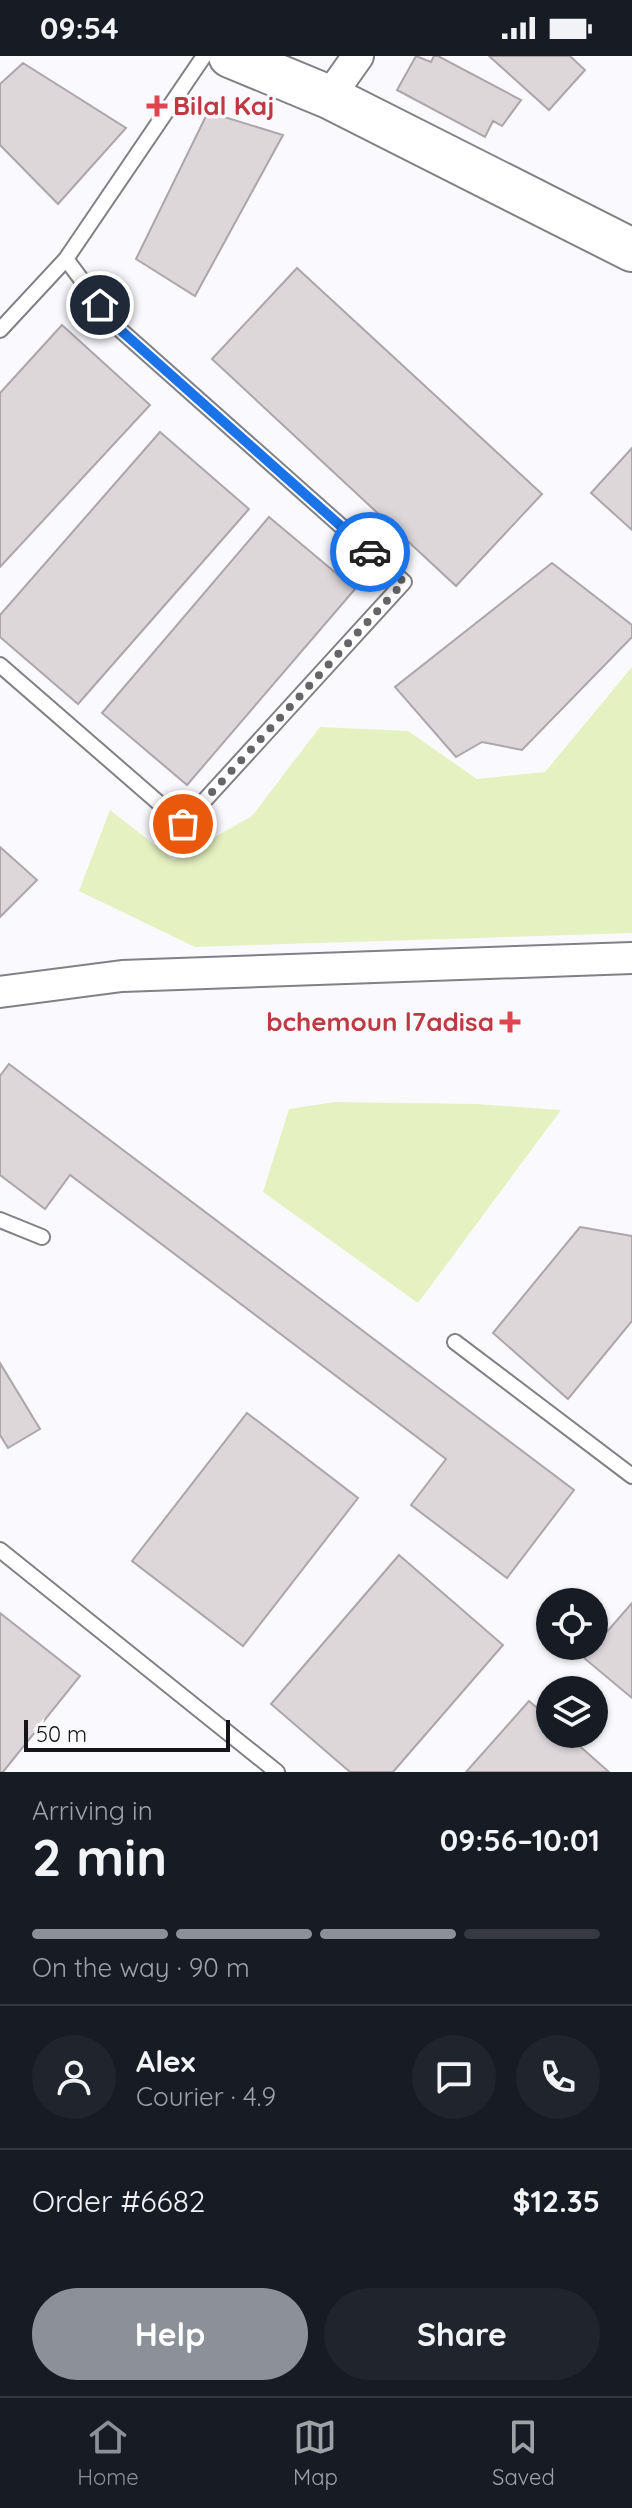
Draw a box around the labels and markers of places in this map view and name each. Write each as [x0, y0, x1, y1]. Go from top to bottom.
place label: Bilal Kaj [173, 89, 274, 122]
marker: Bilal Kaj [148, 97, 166, 115]
pin [66, 271, 134, 339]
pin [149, 790, 217, 858]
place label: bchemoun l7adisa [266, 1005, 494, 1038]
marker: bchemoun l7adisa [501, 1013, 519, 1031]

